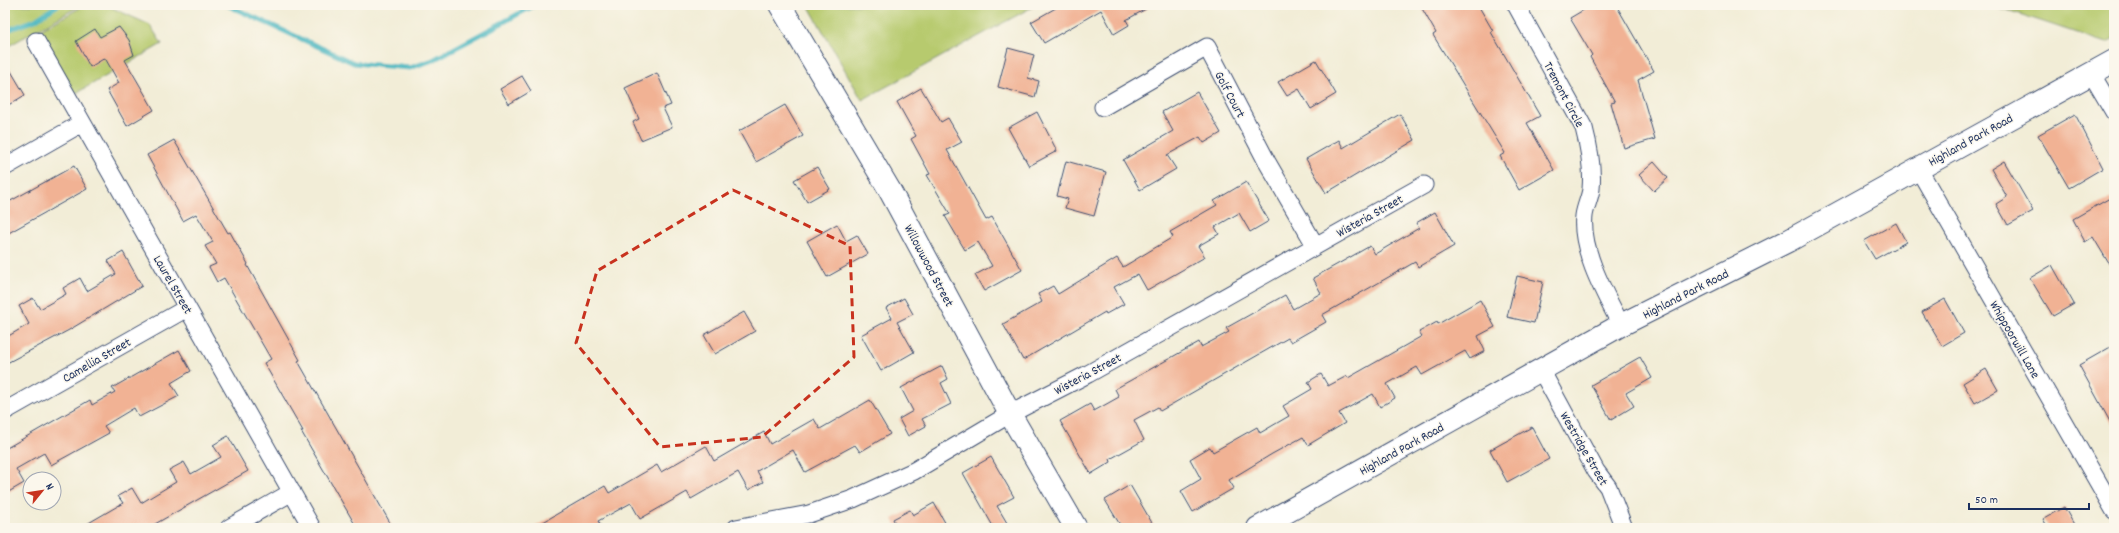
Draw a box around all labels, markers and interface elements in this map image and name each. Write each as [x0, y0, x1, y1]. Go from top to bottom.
street label: Tremont Circle [1538, 59, 1588, 132]
street label: Golf Court [1209, 68, 1249, 122]
street label: Highland Park Road [1925, 110, 2017, 172]
street label: Wisteria Street [1333, 191, 1407, 243]
street label: Willowwood Street [898, 222, 958, 311]
street label: Laurel Street [147, 252, 196, 318]
street label: Highland Park Road [1640, 265, 1733, 325]
street label: Whippoorwill Lane [1984, 298, 2044, 383]
street label: Camellia Street [59, 334, 135, 388]
street label: Wisteria Street [1051, 349, 1125, 401]
street label: Westridge Street [1554, 409, 1612, 490]
street label: Highland Park Road [1356, 419, 1448, 481]
north arrow [22, 471, 62, 511]
text: N [41, 481, 57, 494]
scale bar [1969, 485, 2089, 511]
text: 50 m [1975, 492, 1998, 509]

